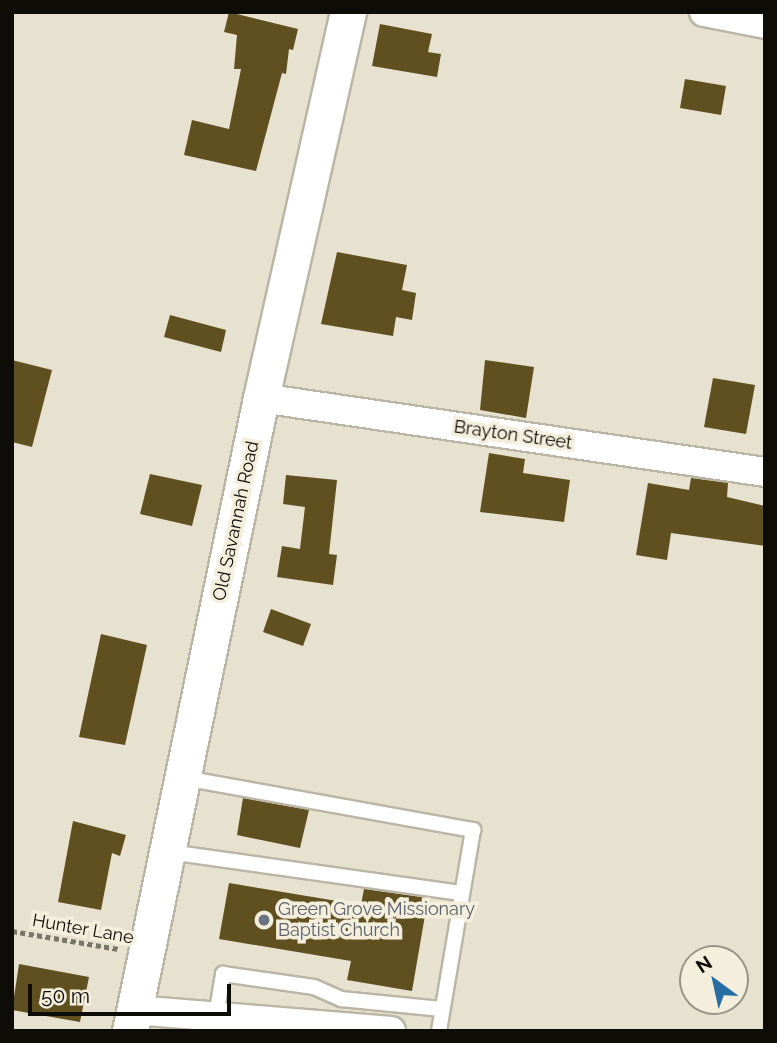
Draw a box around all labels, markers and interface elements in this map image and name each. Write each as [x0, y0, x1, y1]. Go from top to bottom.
street label: Brayton Street [453, 416, 573, 454]
street label: Old Savannah Road [209, 439, 263, 603]
place label: Green Grove Missionary Baptist Church [278, 899, 475, 942]
street label: Hunter Lane [30, 909, 136, 949]
marker: Green Grove Missionary Baptist Church [256, 912, 272, 928]
north arrow [679, 945, 749, 1015]
text: N [692, 951, 716, 977]
scale bar [32, 970, 234, 1014]
text: 50 m [41, 983, 90, 1008]

